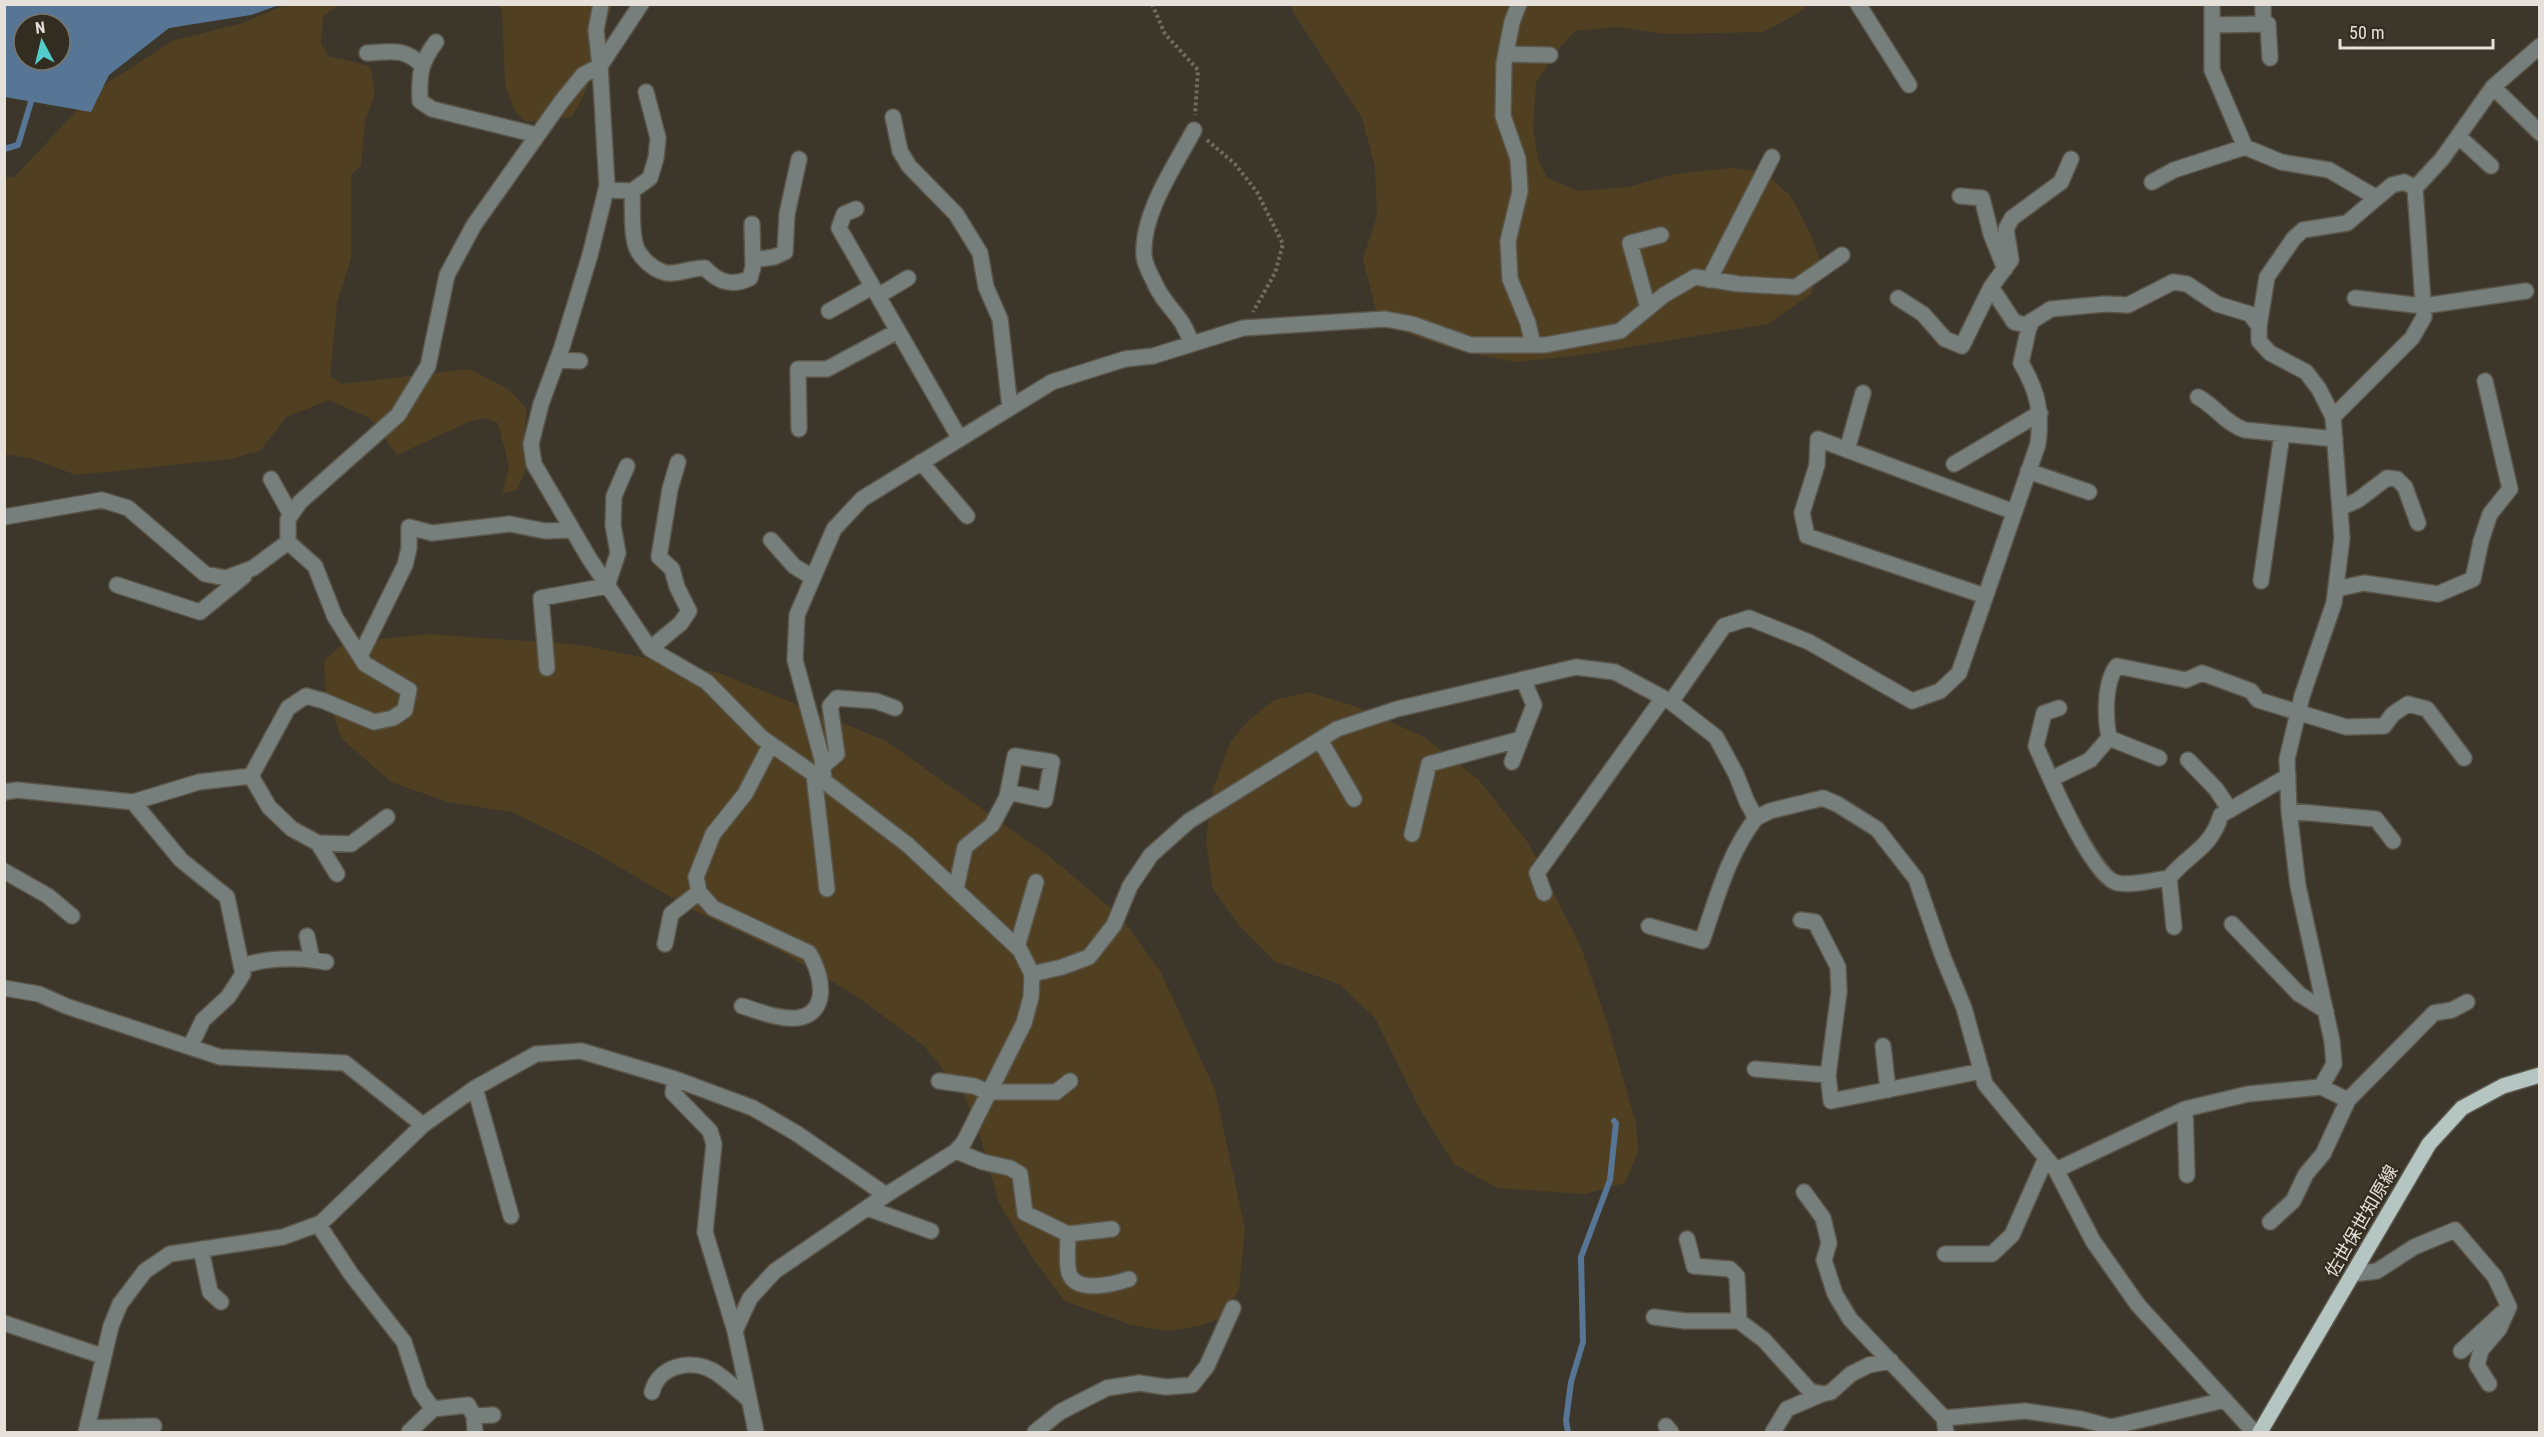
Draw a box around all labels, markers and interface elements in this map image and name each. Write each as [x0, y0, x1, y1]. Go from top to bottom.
north arrow [12, 12, 72, 72]
scale bar [2340, 12, 2493, 50]
text: N [34, 18, 46, 38]
text: 50 m [2349, 22, 2384, 43]
street label: 佐世保世知原線 [2320, 1161, 2402, 1281]

